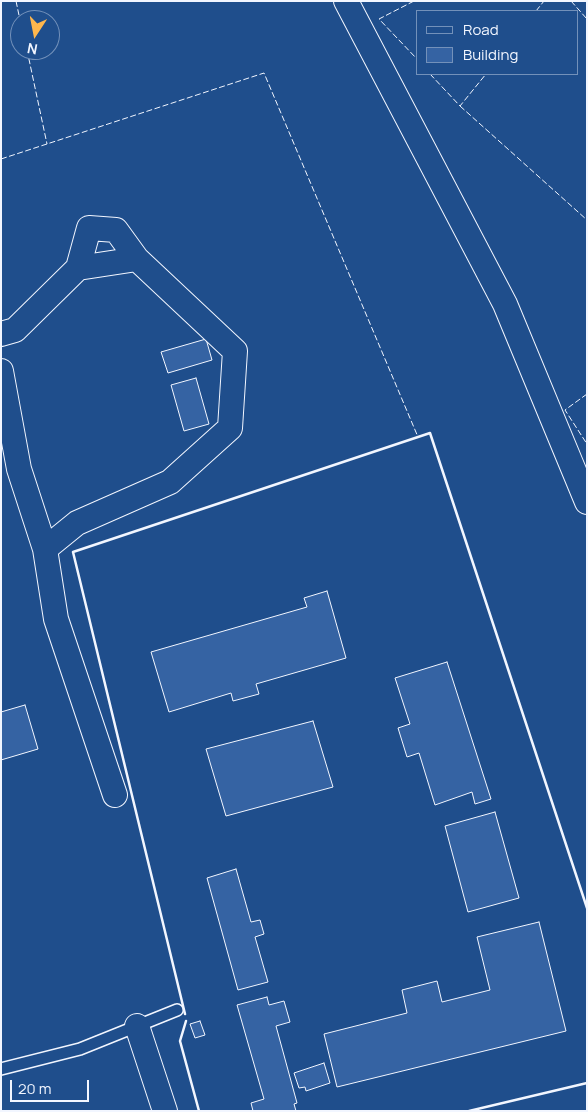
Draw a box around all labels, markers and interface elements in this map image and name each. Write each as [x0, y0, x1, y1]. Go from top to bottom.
north arrow [10, 10, 60, 60]
legend [416, 10, 578, 75]
text: Road [463, 19, 499, 40]
text: N [25, 39, 39, 60]
text: Building [463, 44, 518, 65]
scale bar [12, 1070, 91, 1102]
text: 20 m [18, 1078, 51, 1099]

